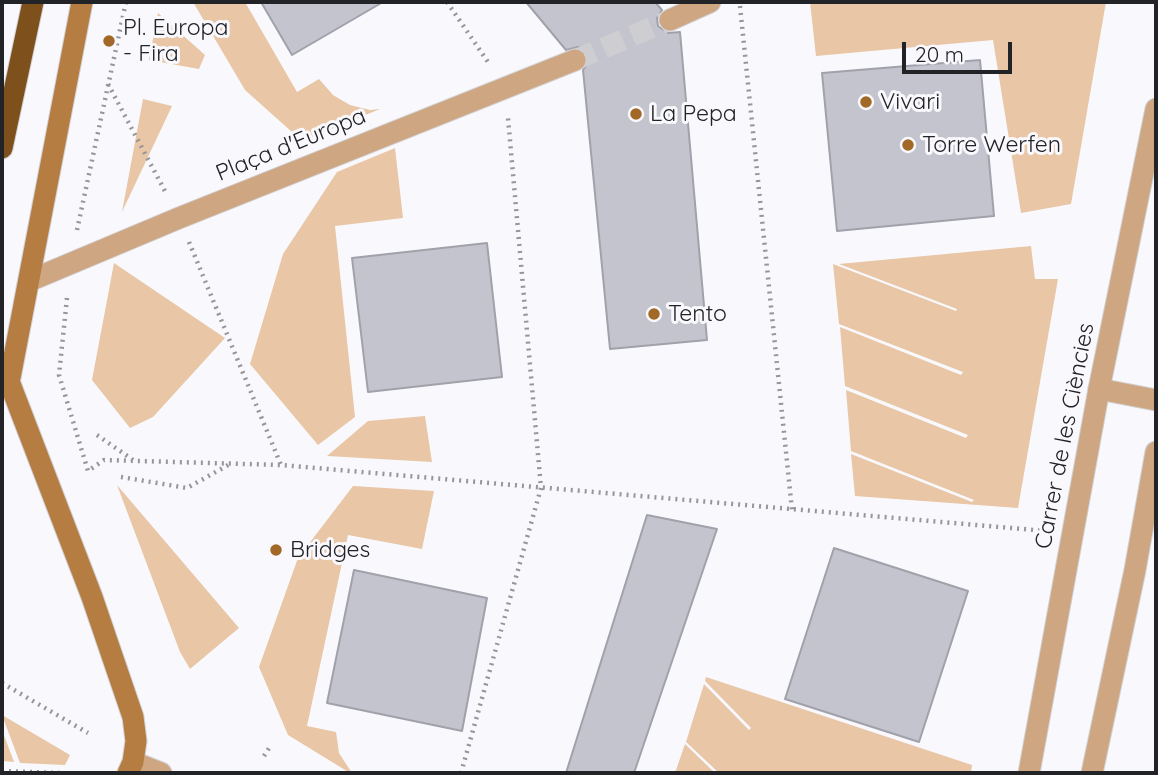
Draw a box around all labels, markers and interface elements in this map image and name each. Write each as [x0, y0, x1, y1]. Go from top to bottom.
place label: Pl. Europa - Fira [123, 14, 228, 68]
scale bar [906, 28, 1016, 72]
marker: Pl. Europa - Fira [101, 33, 117, 49]
text: 20 m [915, 41, 964, 67]
place label: Vivari [880, 88, 940, 116]
marker: Vivari [858, 94, 874, 110]
place label: La Pepa [650, 100, 737, 128]
street label: Plaça d'Europa [212, 102, 370, 188]
marker: La Pepa [628, 106, 644, 122]
place label: Torre Werfen [922, 131, 1061, 159]
marker: Torre Werfen [900, 137, 916, 153]
place label: Tento [668, 300, 727, 328]
marker: Tento [646, 306, 662, 322]
street label: Carrer de les Ciències [1030, 321, 1100, 551]
place label: Bridges [290, 536, 370, 564]
marker: Bridges [268, 542, 284, 558]

